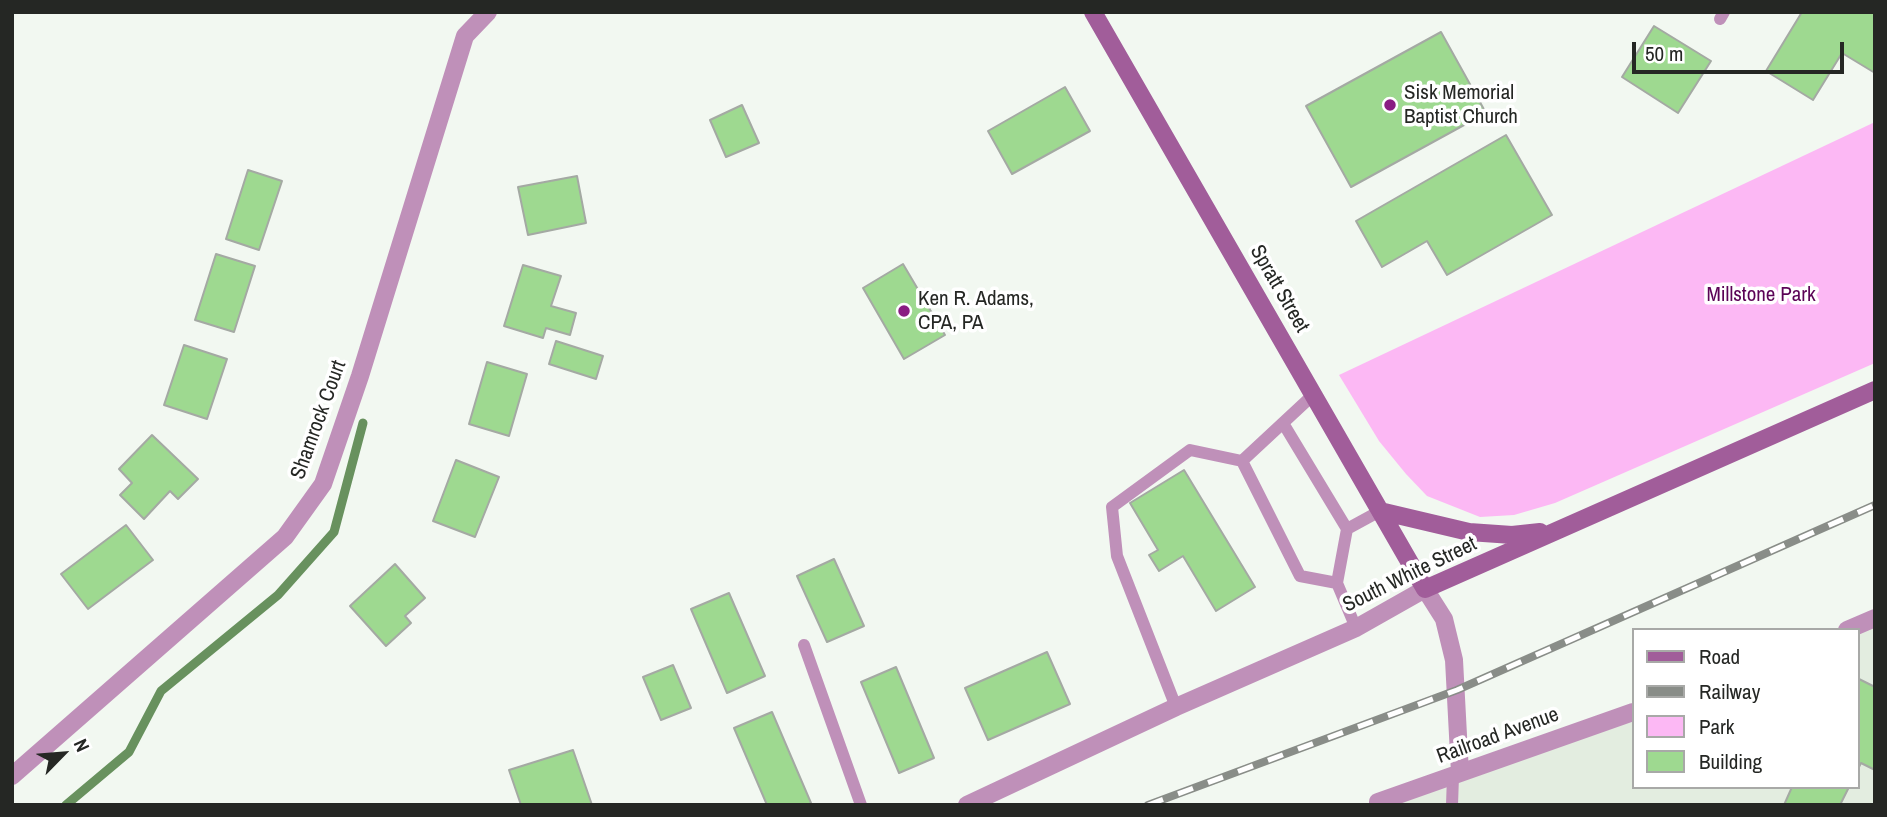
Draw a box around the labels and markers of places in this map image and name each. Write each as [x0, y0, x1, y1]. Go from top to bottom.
place label: Sisk Memorial Baptist Church [1404, 80, 1518, 130]
marker: Sisk Memorial Baptist Church [1382, 97, 1398, 113]
place label: Ken R. Adams, CPA, PA [918, 286, 1034, 336]
marker: Ken R. Adams, CPA, PA [896, 303, 912, 319]

